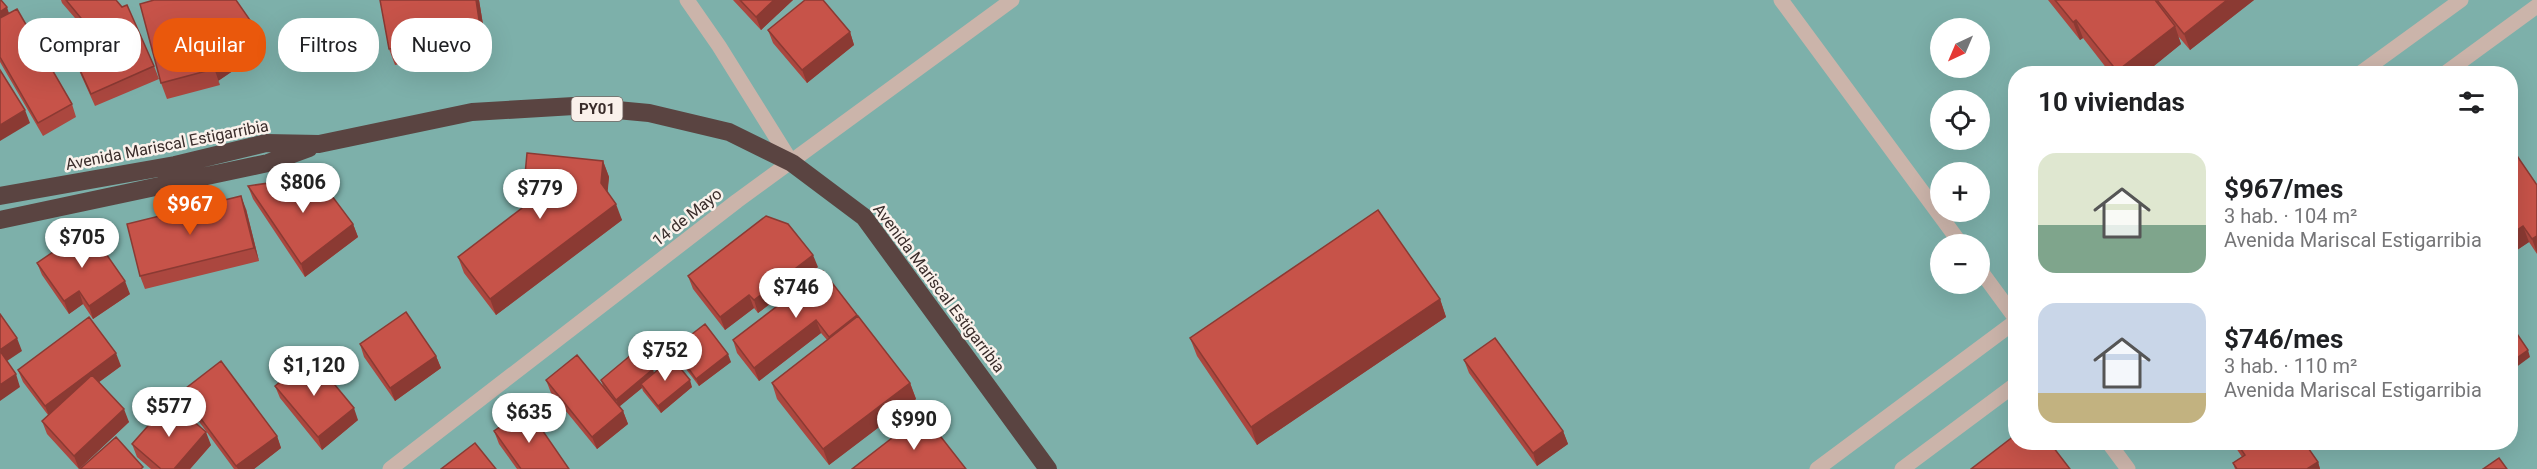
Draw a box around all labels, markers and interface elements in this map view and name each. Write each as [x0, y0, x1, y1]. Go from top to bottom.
chip: Comprar [18, 18, 141, 72]
chip: Alquilar [153, 18, 266, 72]
chip: Filtros [278, 18, 379, 72]
chip: Nuevo [391, 18, 492, 72]
north arrow [1930, 18, 1990, 78]
map controls [1930, 18, 1990, 294]
icon: filters [2455, 86, 2488, 119]
text: 10 viviendas [2038, 87, 2185, 117]
button: locate [1930, 90, 1990, 150]
road number: PY01 [572, 97, 622, 121]
street label: Avenida Mariscal Estigarribia [64, 116, 270, 174]
button: + [1930, 162, 1990, 222]
pin: $806 [267, 163, 339, 214]
pin: $779 [504, 169, 576, 220]
text: $806 [280, 170, 326, 194]
text: $967/mes [2224, 174, 2343, 204]
text: $779 [517, 176, 563, 200]
icon: home [2086, 177, 2158, 249]
street label: 14 de Mayo [649, 184, 725, 250]
pin: $967 [154, 185, 226, 236]
text: $967 [167, 192, 213, 216]
street label: Avenida Mariscal Estigarribia [869, 200, 1009, 376]
text: 3 hab. · 104 m² [2224, 204, 2357, 228]
pin: $705 [46, 218, 118, 269]
text: $705 [59, 225, 105, 249]
text: Avenida Mariscal Estigarribia [2224, 228, 2482, 252]
button: − [1930, 234, 1990, 294]
pin: $746 [760, 268, 832, 319]
text: $746 [773, 275, 819, 299]
text: $746/mes [2224, 324, 2343, 354]
icon: home [2086, 327, 2158, 399]
pin: $752 [629, 331, 701, 382]
text: $752 [642, 338, 688, 362]
pin: $1,120 [265, 346, 363, 397]
text: $1,120 [283, 353, 345, 377]
text: 3 hab. · 110 m² [2224, 354, 2357, 378]
text: Avenida Mariscal Estigarribia [2224, 378, 2482, 402]
pin: $577 [133, 387, 205, 438]
pin: $635 [493, 393, 565, 444]
text: $577 [146, 394, 192, 418]
text: $635 [506, 400, 552, 424]
pin: $990 [878, 400, 950, 451]
text: $990 [891, 407, 937, 431]

